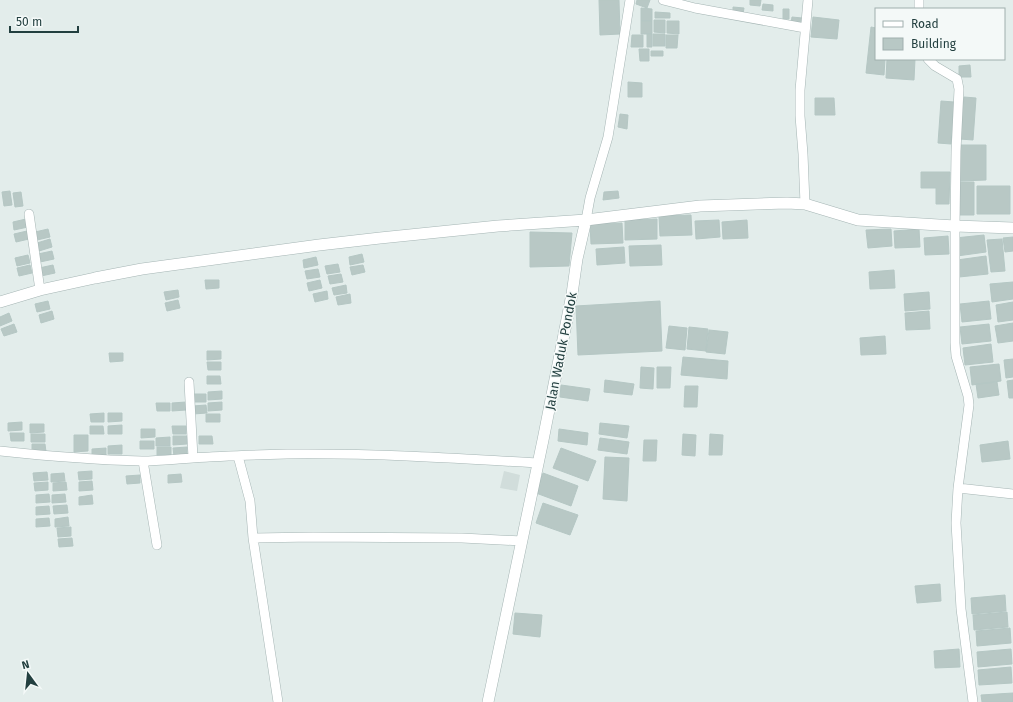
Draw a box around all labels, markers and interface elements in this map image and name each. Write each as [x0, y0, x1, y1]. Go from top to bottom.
scale bar [10, 8, 78, 34]
legend [875, 8, 1005, 60]
text: 50 m [16, 15, 42, 29]
text: Road [911, 17, 939, 31]
text: Building [911, 37, 957, 51]
street label: Jalan Waduk Pondok [542, 290, 580, 411]
north arrow [8, 654, 48, 694]
text: N [20, 658, 31, 672]

